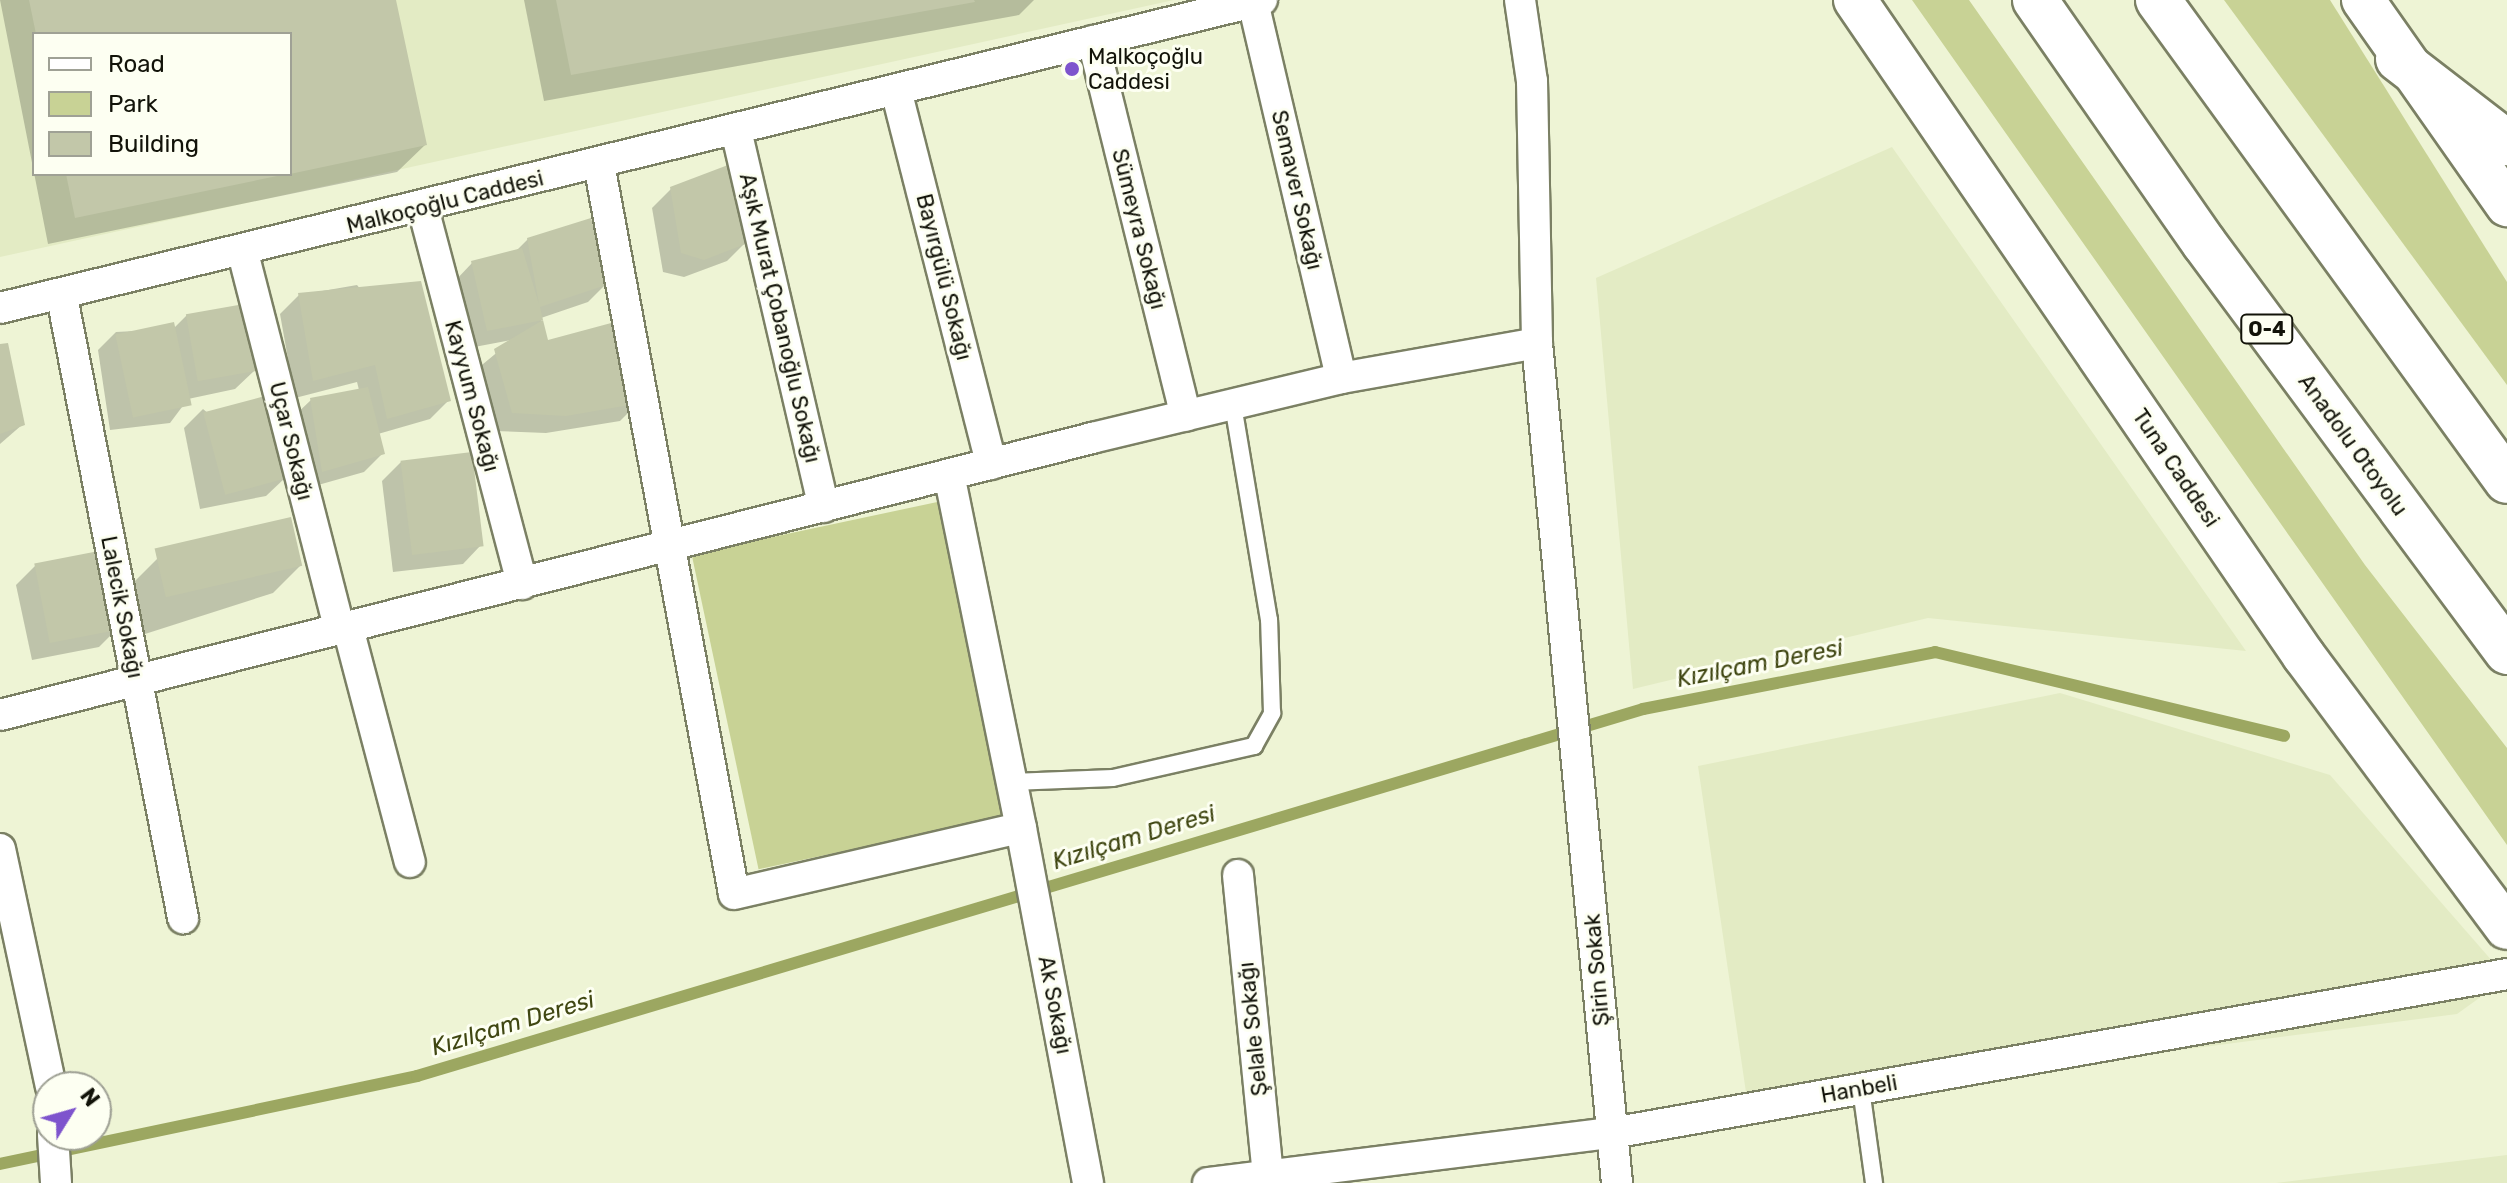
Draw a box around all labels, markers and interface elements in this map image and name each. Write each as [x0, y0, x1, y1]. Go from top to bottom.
legend [32, 32, 292, 176]
place label: Malkoçoğlu Caddesi [1088, 43, 1203, 94]
text: Road [108, 50, 165, 78]
marker: Malkoçoğlu Caddesi [1063, 60, 1081, 78]
text: Park [108, 90, 158, 118]
street label: Semaver Sokağı [1266, 107, 1328, 273]
text: Building [108, 130, 199, 158]
street label: Sümeyra Sokağı [1106, 146, 1172, 312]
street label: Malkoçoğlu Caddesi [344, 165, 546, 239]
street label: Aşık Murat Çobanoğlu Sokağı [734, 171, 826, 465]
street label: Bayırgülü Sokağı [911, 191, 977, 363]
road number: O-4 [2239, 313, 2295, 345]
street label: Kayyum Sokağı [439, 317, 505, 475]
street label: Anadolu Otoyolu [2293, 369, 2413, 521]
street label: Uçar Sokağı [263, 379, 319, 503]
street label: Tuna Caddesi [2127, 404, 2225, 532]
street label: Lalecik Sokağı [95, 534, 149, 680]
water label: Kızılçam Deresi [1674, 634, 1846, 694]
water label: Kızılçam Deresi [1049, 800, 1219, 876]
street label: Şirin Sokak [1579, 913, 1615, 1027]
street label: Ak Sokağı [1033, 954, 1077, 1056]
street label: Şelale Sokağı [1233, 961, 1273, 1097]
water label: Kızılçam Deresi [428, 986, 598, 1062]
street label: Hanbeli [1819, 1069, 1899, 1109]
north arrow [32, 1071, 112, 1151]
text: N [74, 1083, 106, 1112]

